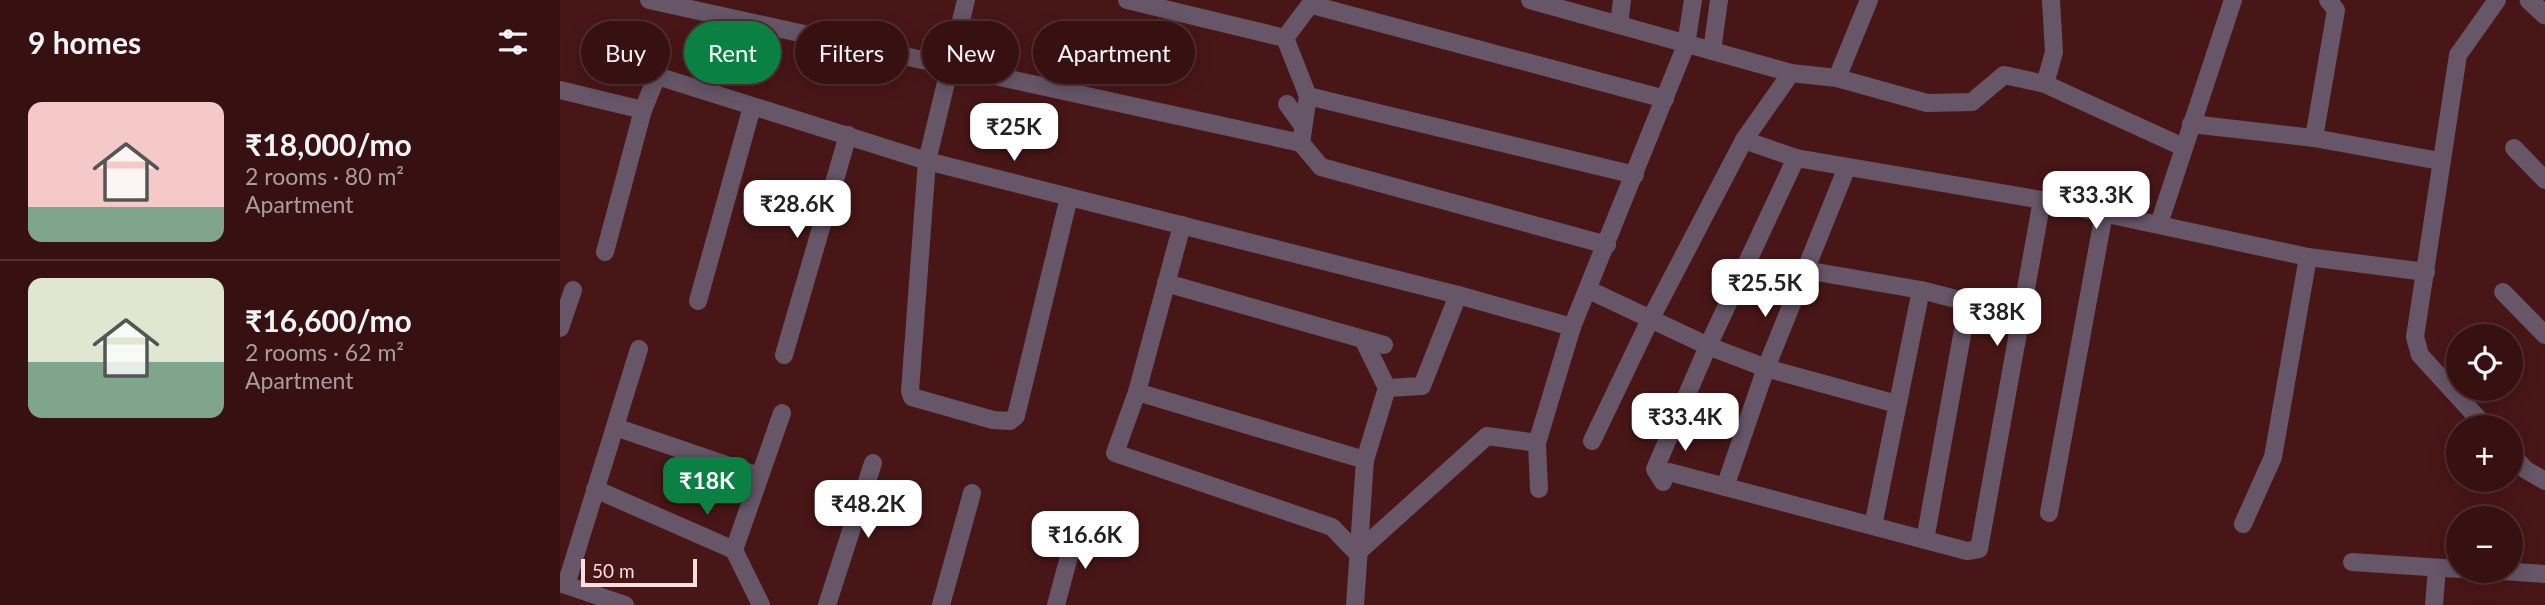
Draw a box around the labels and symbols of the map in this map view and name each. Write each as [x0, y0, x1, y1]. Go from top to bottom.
pin: ₹25K [973, 104, 1055, 163]
pin: ₹33.3K [2039, 172, 2153, 231]
pin: ₹28.6K [740, 180, 854, 240]
pin: ₹25.5K [1708, 260, 1822, 319]
pin: ₹38K [1956, 288, 2038, 348]
pin: ₹33.4K [1628, 393, 1742, 453]
pin: ₹18K [666, 458, 748, 517]
pin: ₹48.2K [811, 480, 925, 540]
pin: ₹16.6K [1028, 512, 1142, 571]
scale bar [581, 556, 696, 588]

